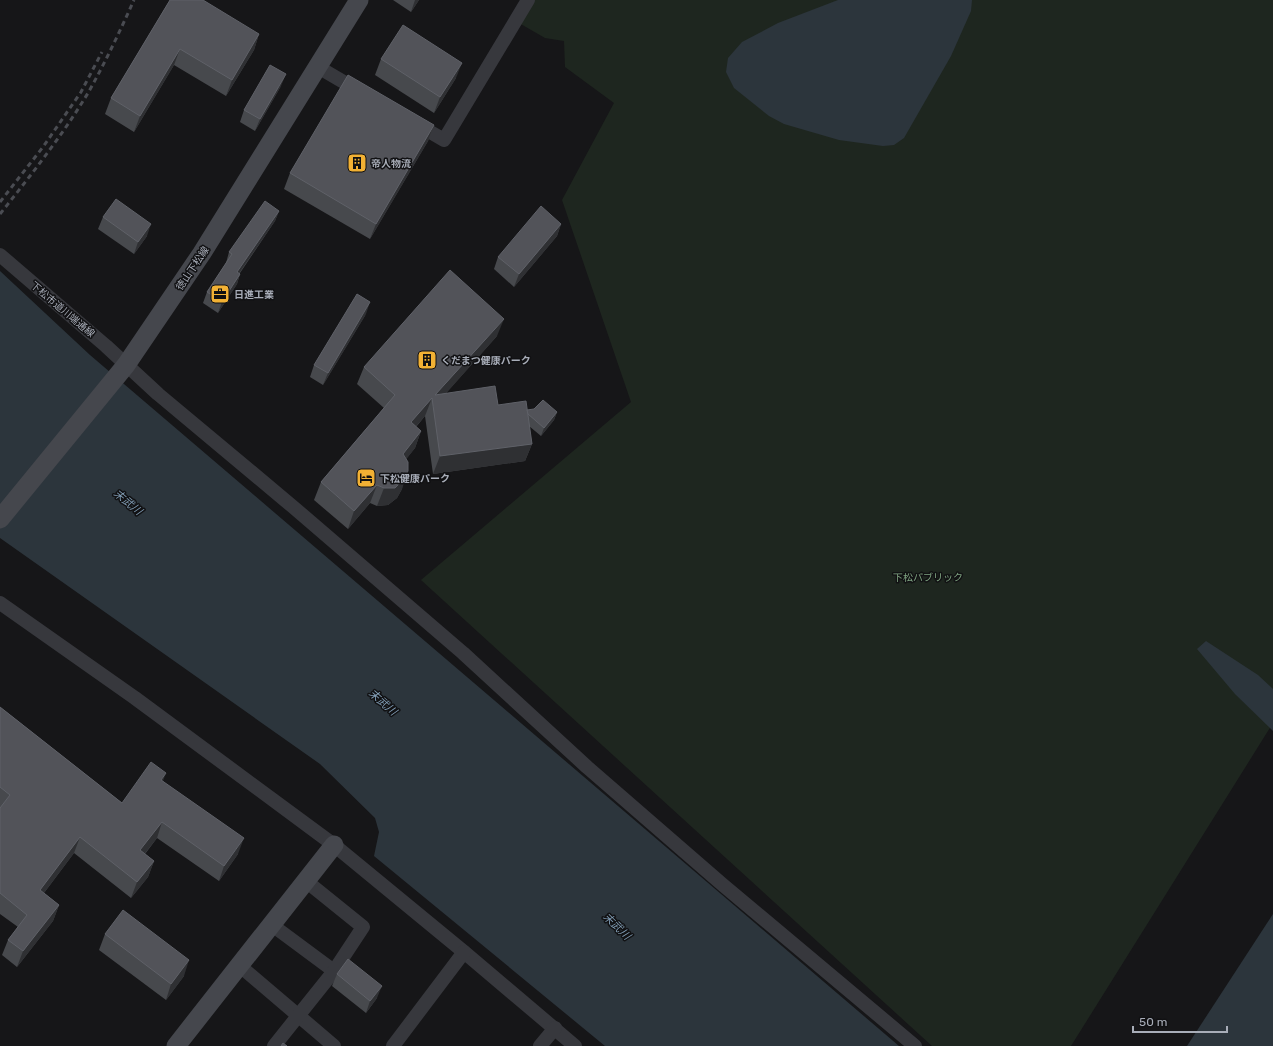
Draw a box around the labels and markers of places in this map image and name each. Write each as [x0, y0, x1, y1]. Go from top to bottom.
building icon: 帝人物流 [346, 152, 368, 174]
place label: 帝人物流 [371, 158, 411, 170]
office icon: 日進工業 [209, 283, 231, 305]
place label: 日進工業 [234, 289, 274, 301]
building icon: くだまつ健康パーク [416, 349, 438, 371]
place label: くだまつ健康パーク [441, 355, 531, 367]
hotel icon: 下松健康パーク [355, 467, 377, 489]
place label: 下松健康パーク [380, 473, 450, 485]

